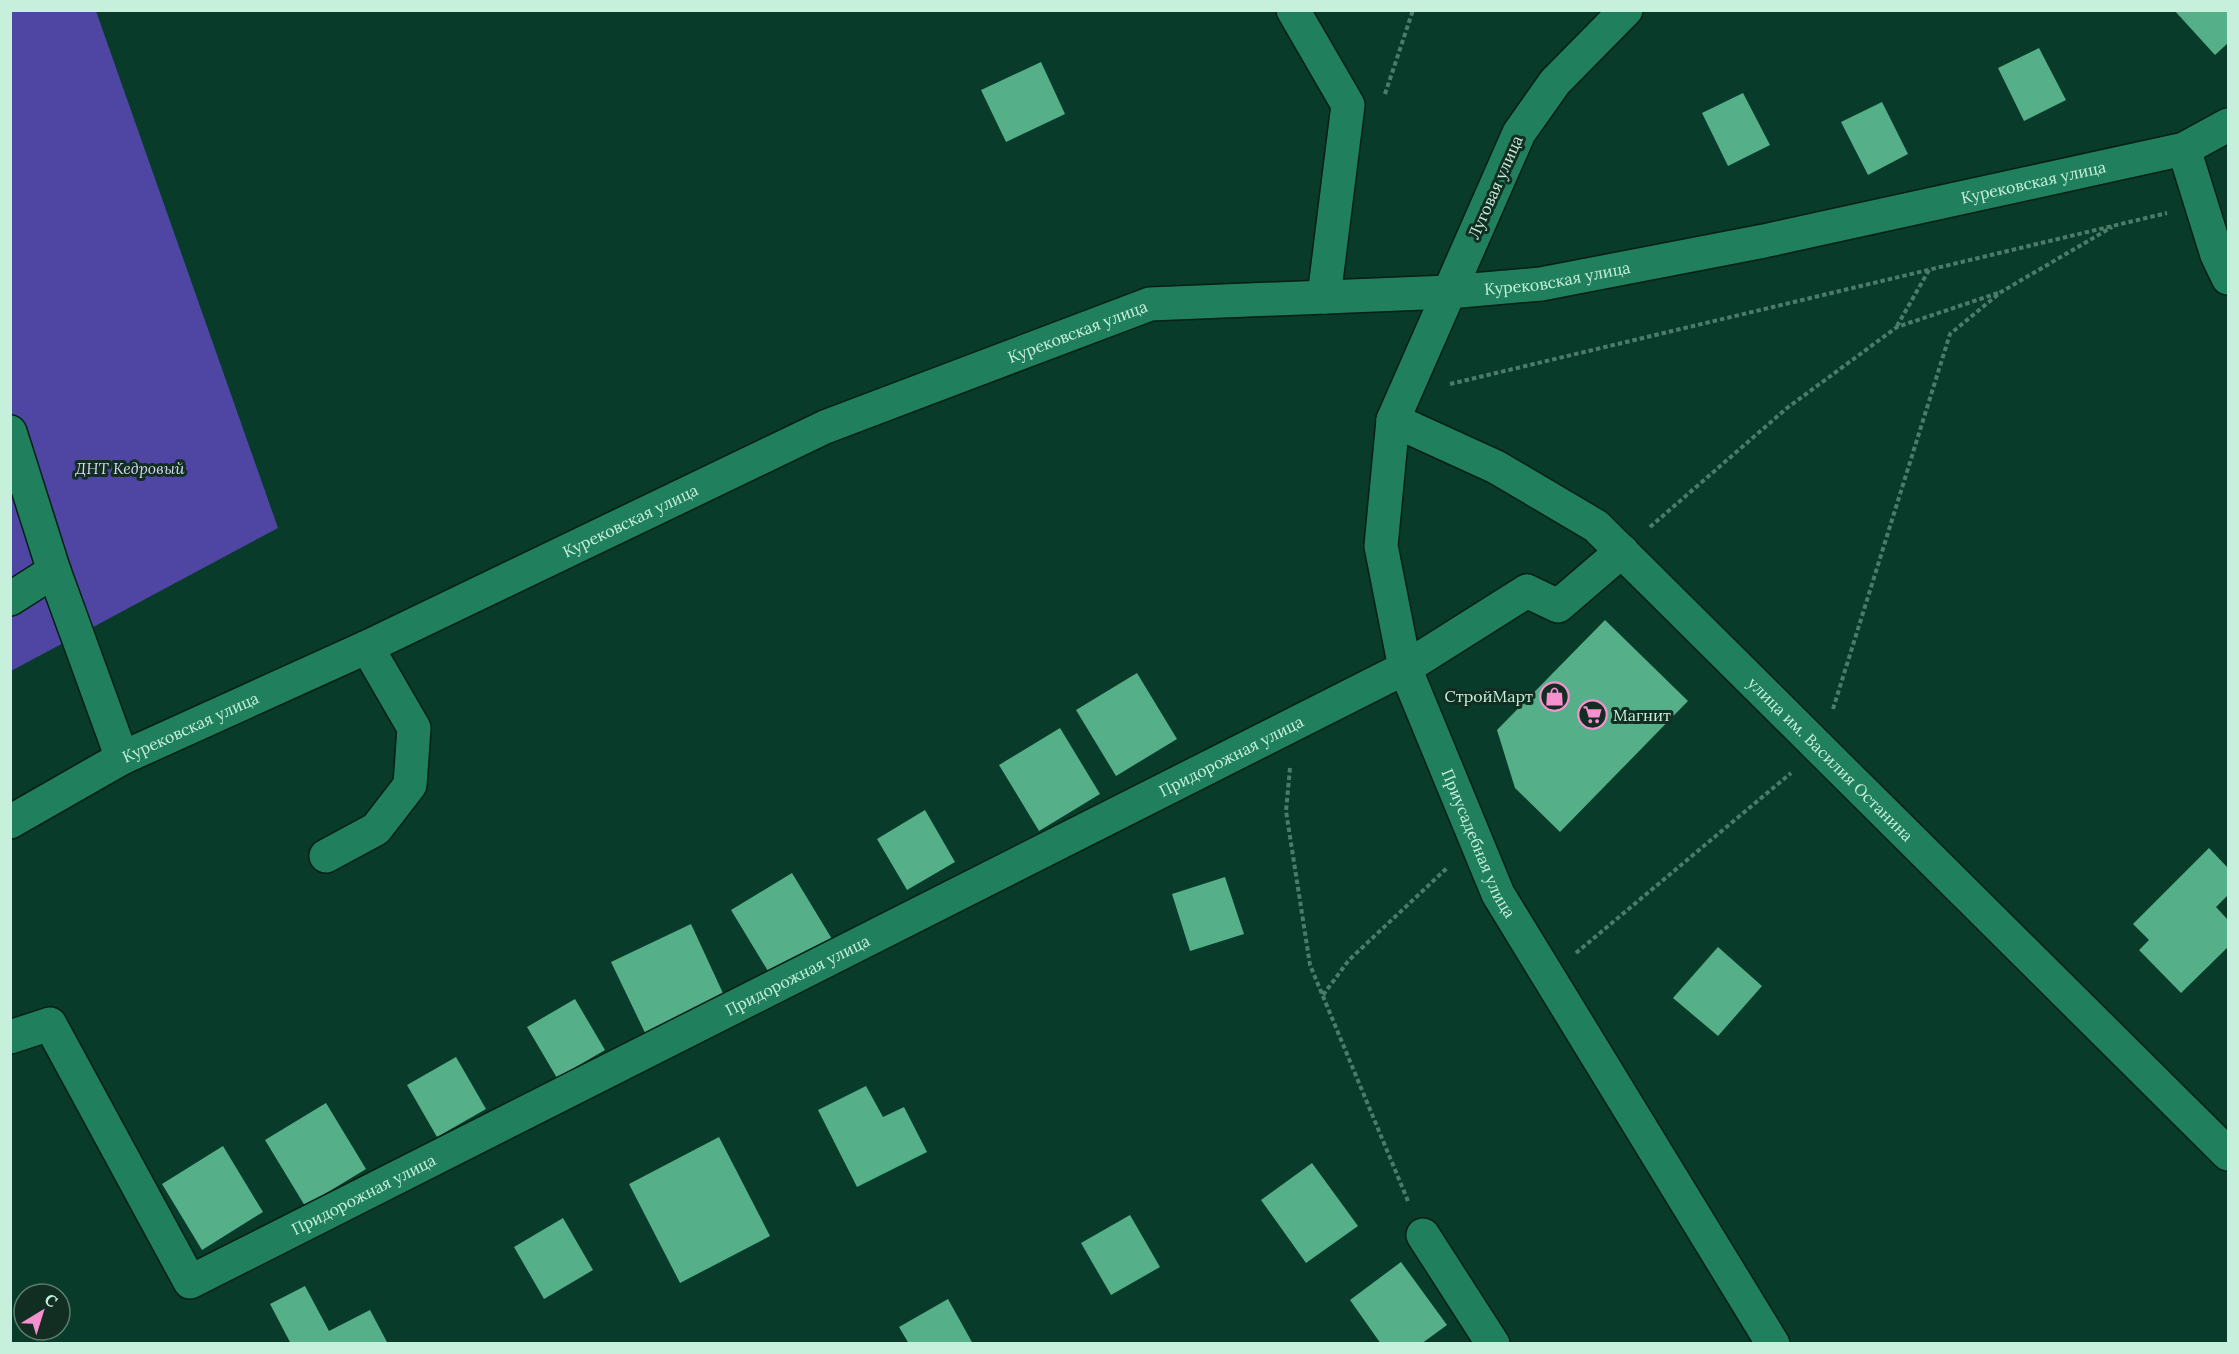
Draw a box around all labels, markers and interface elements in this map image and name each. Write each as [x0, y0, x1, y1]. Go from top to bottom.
street label: Луговая улица [1463, 132, 1527, 242]
street label: Курековская улица [1959, 156, 2108, 208]
street label: Курековская улица [1483, 257, 1632, 299]
street label: Курековская улица [1005, 296, 1150, 367]
park label: ДНТ Кедровый [74, 458, 185, 478]
street label: Курековская улица [559, 480, 701, 562]
street label: улица им. Василия Останина [1744, 673, 1917, 846]
shop icon: СтройМарт [1538, 680, 1570, 712]
place label: СтройМарт [1445, 686, 1533, 706]
street label: Курековская улица [119, 687, 262, 767]
supermarket icon: Магнит [1576, 699, 1608, 731]
place label: Магнит [1613, 705, 1671, 725]
street label: Придорожная улица [1155, 711, 1307, 801]
street label: Приусадебная улица [1437, 766, 1520, 922]
street label: Придорожная улица [722, 930, 873, 1020]
street label: Придорожная улица [288, 1149, 439, 1239]
north arrow [12, 1282, 72, 1342]
text: С [41, 1289, 62, 1311]

